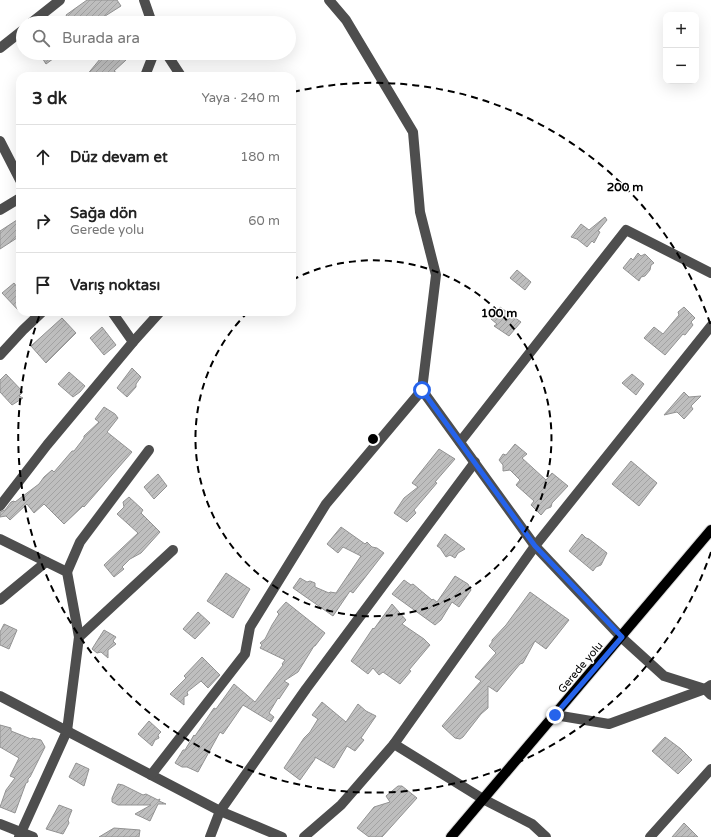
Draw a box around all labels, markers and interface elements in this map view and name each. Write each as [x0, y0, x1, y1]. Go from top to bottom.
map controls [663, 12, 699, 84]
button: + [663, 12, 699, 48]
search box [16, 16, 296, 60]
icon: search [30, 27, 52, 49]
text: Burada ara [62, 29, 140, 47]
button: − [663, 48, 699, 84]
text: 3 dk [32, 88, 67, 109]
text: Yaya · 240 m [201, 90, 280, 106]
icon: ahead [32, 146, 54, 168]
text: Düz devam et [70, 148, 168, 166]
text: 180 m [240, 149, 280, 165]
text: 200 m [607, 180, 643, 194]
text: Sağa dön [70, 204, 137, 222]
icon: right [32, 210, 54, 232]
text: 60 m [248, 213, 280, 229]
text: Gerede yolu [70, 222, 144, 238]
icon: arrive [32, 274, 54, 296]
text: Varış noktası [70, 276, 160, 294]
text: 100 m [481, 306, 517, 320]
route start [413, 381, 431, 399]
centre of rings [366, 432, 380, 446]
street label: Gerede yolu [555, 639, 606, 696]
route end [546, 706, 564, 724]

